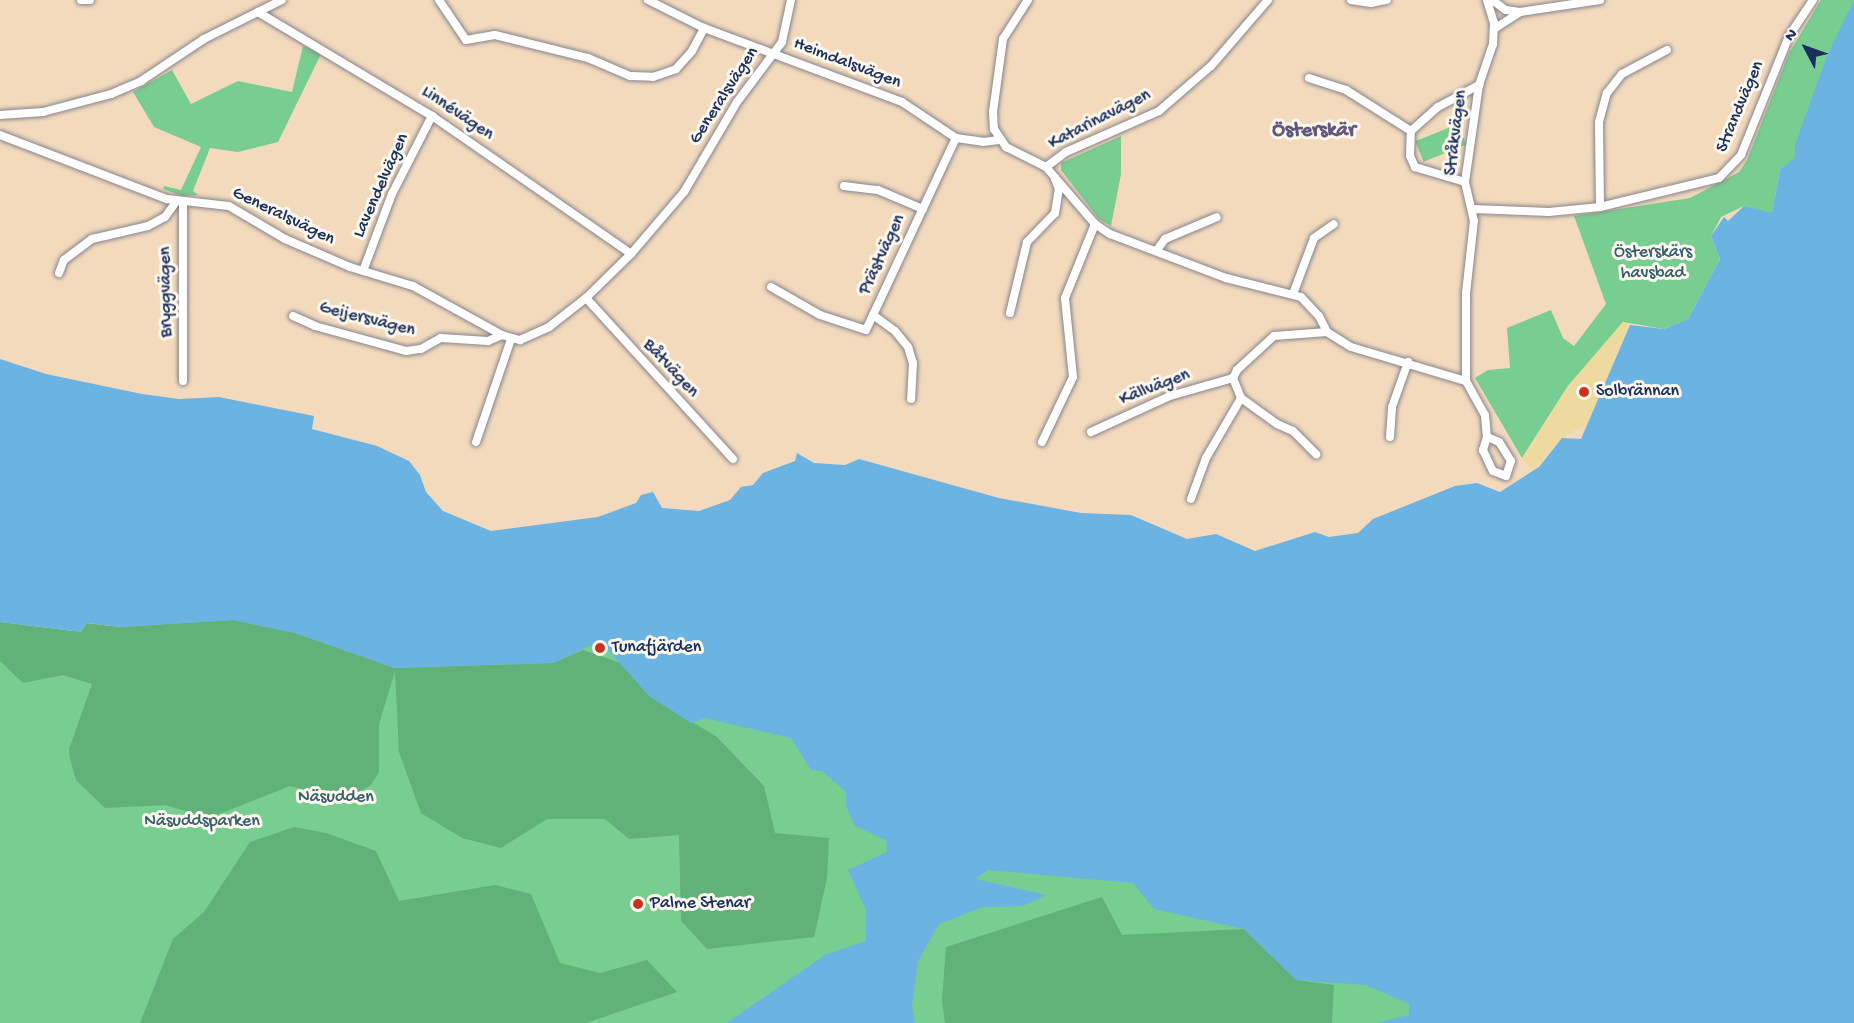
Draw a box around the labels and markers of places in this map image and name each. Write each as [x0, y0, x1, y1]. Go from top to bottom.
place label: Solbrännan [1596, 381, 1679, 403]
marker: Solbrännan [1577, 385, 1591, 399]
place label: Tunafjärden [612, 637, 701, 659]
marker: Tunafjärden [593, 641, 607, 655]
place label: Palme Stenar [650, 893, 750, 915]
marker: Palme Stenar [631, 897, 645, 911]

